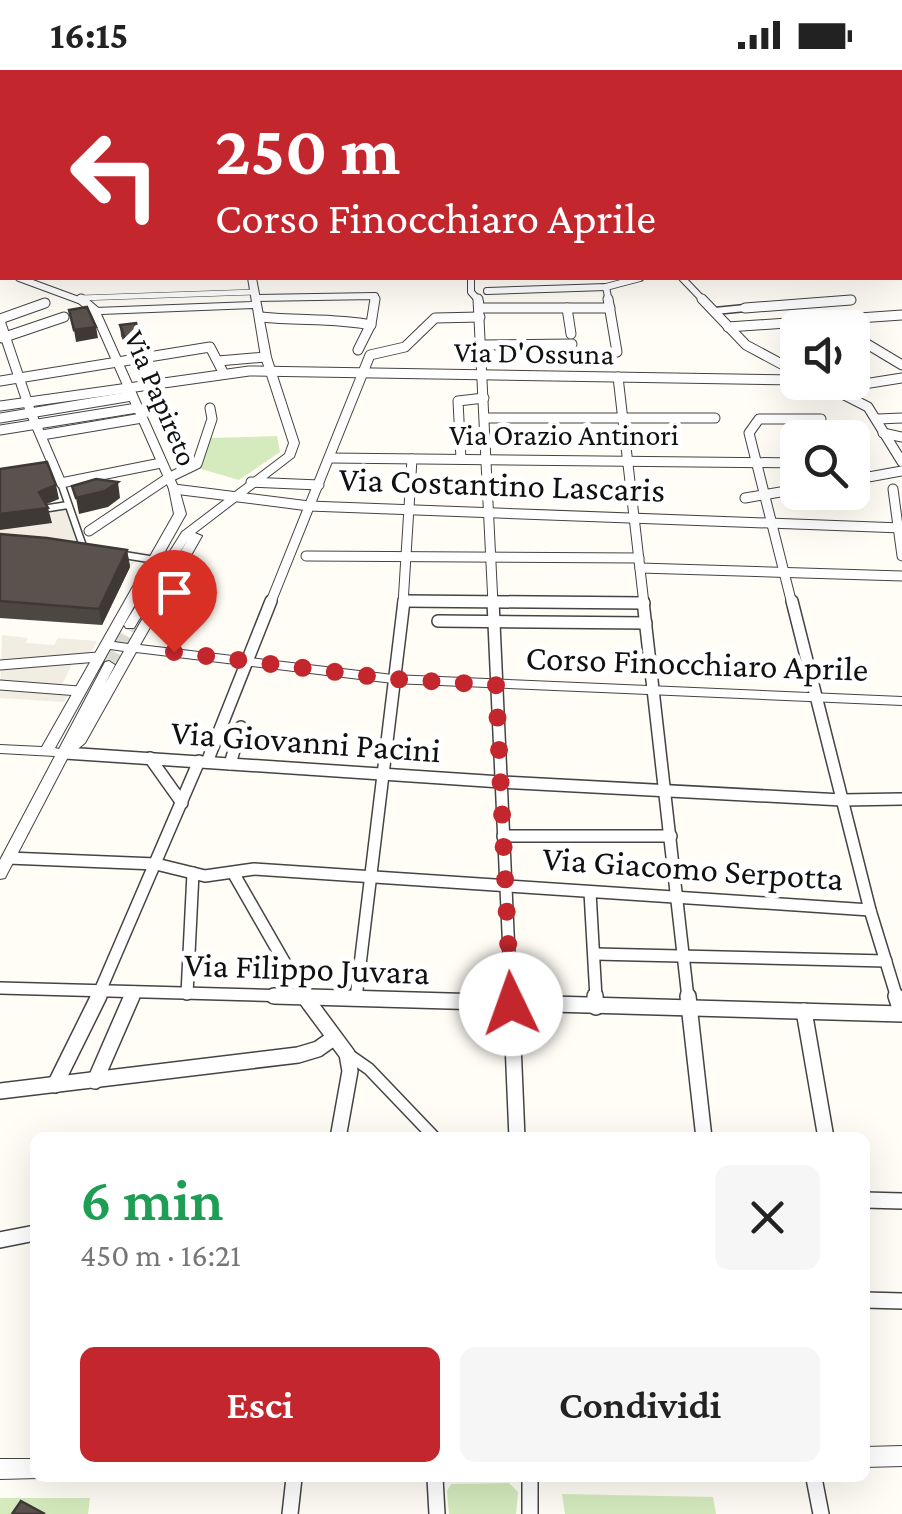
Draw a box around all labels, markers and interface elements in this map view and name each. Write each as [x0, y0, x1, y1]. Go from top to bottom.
text: 16:15 [50, 14, 128, 56]
icon: left [50, 110, 180, 240]
text: 250 m [215, 111, 400, 189]
text: Corso Finocchiaro Aprile [215, 193, 656, 243]
map controls [780, 310, 870, 510]
button: sound [780, 310, 870, 400]
street label: Via Papireto [117, 325, 205, 471]
street label: Via D'Ossuna [454, 335, 615, 370]
street label: Via Orazio Antinori [449, 418, 679, 451]
button: search [780, 420, 870, 510]
street label: Via Costantino Lascaris [338, 459, 666, 510]
pin [132, 550, 217, 653]
icon: arrive [147, 565, 202, 620]
street label: Corso Finocchiaro Aprile [525, 638, 869, 689]
street label: Via Giovanni Pacini [170, 713, 442, 770]
street label: Via Giacomo Serpotta [541, 839, 845, 898]
street label: Via Filippo Juvara [184, 945, 430, 992]
position arrow [459, 952, 563, 1056]
button: close [715, 1165, 820, 1270]
text: 6 min [80, 1166, 224, 1233]
text: 450 m · 16:21 [80, 1237, 241, 1273]
button: Esci [80, 1347, 440, 1462]
button: Condividi [460, 1347, 820, 1462]

